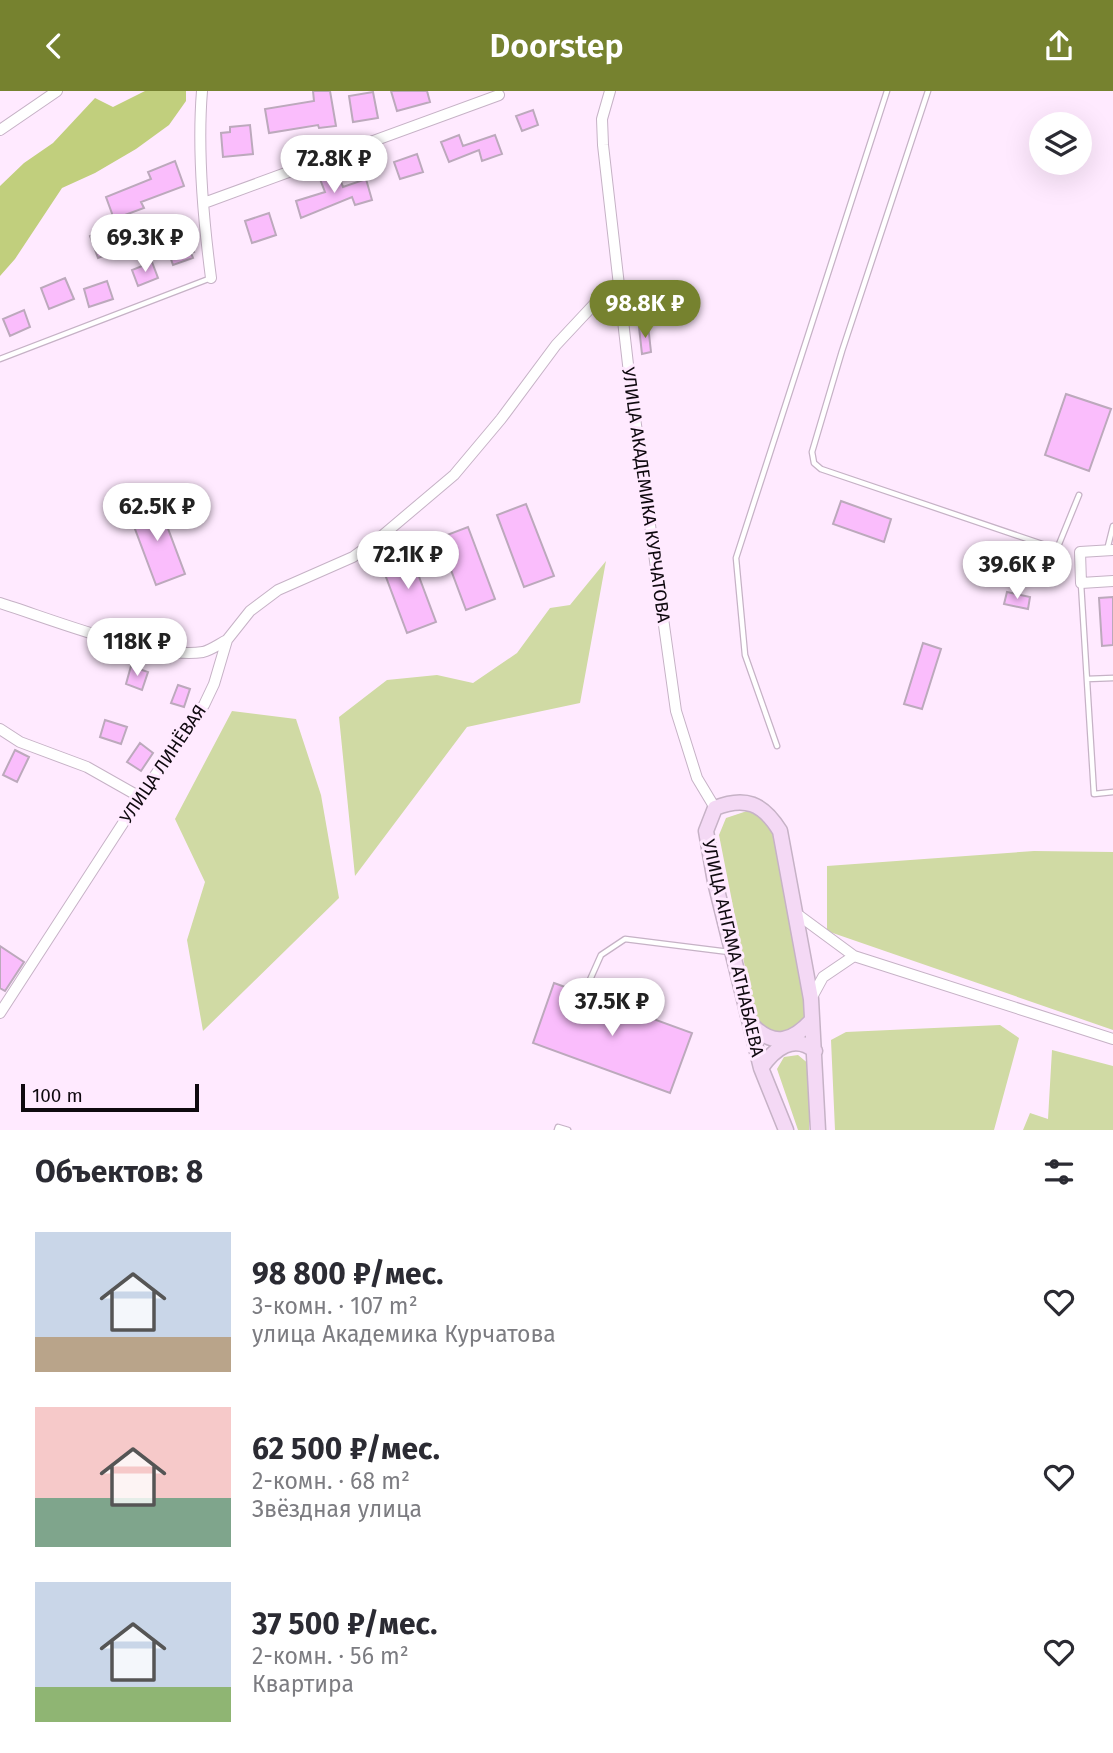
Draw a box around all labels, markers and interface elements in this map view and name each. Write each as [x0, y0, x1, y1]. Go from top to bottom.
icon: back [35, 27, 73, 65]
text: Doorstep [489, 27, 624, 65]
icon: share [1040, 27, 1078, 65]
map controls [1029, 112, 1092, 175]
button: layers [1029, 112, 1092, 175]
pin: 72.8K ₽ [269, 135, 399, 195]
text: 72.8K ₽ [296, 144, 372, 172]
pin: 69.3K ₽ [80, 215, 210, 274]
text: 69.3K ₽ [106, 223, 184, 251]
pin: 98.8K ₽ [580, 281, 710, 340]
text: 98.8K ₽ [606, 289, 684, 317]
street label: УЛИЦА АКАДЕМИКА КУРЧАТОВА [617, 366, 675, 625]
pin: 62.5K ₽ [92, 483, 222, 543]
text: 62.5K ₽ [119, 492, 195, 520]
pin: 72.1K ₽ [343, 531, 473, 591]
text: 72.1K ₽ [373, 540, 443, 568]
pin: 39.6K ₽ [952, 541, 1082, 601]
text: 39.6K ₽ [979, 550, 1055, 578]
pin: 118K ₽ [80, 619, 194, 678]
text: 118K ₽ [103, 627, 171, 655]
street label: УЛИЦА ЛИНЁВАЯ [115, 700, 211, 828]
street label: УЛИЦА АНГАМА АТНАБАЕВА [697, 837, 769, 1060]
pin: 37.5K ₽ [547, 979, 677, 1038]
text: 37.5K ₽ [575, 987, 649, 1015]
scale bar [21, 1081, 200, 1113]
text: 100 m [32, 1084, 83, 1107]
icon: filters [1040, 1153, 1078, 1191]
text: Объектов: 8 [35, 1154, 203, 1190]
text: 98 800 ₽/мес. [252, 1256, 444, 1292]
icon: home [91, 1260, 175, 1344]
icon: heart [1040, 1283, 1078, 1321]
text: 3-комн. · 107 m² [252, 1292, 418, 1320]
text: улица Академика Курчатова [252, 1320, 556, 1348]
text: 62 500 ₽/мес. [252, 1431, 440, 1467]
icon: home [91, 1435, 175, 1519]
icon: heart [1040, 1458, 1078, 1496]
text: 2-комн. · 68 m² [252, 1467, 410, 1495]
text: Звёздная улица [252, 1495, 422, 1523]
text: 37 500 ₽/мес. [252, 1606, 437, 1642]
icon: home [91, 1610, 175, 1694]
icon: heart [1040, 1633, 1078, 1671]
text: 2-комн. · 56 m² [252, 1642, 409, 1670]
text: Квартира [252, 1670, 354, 1698]

